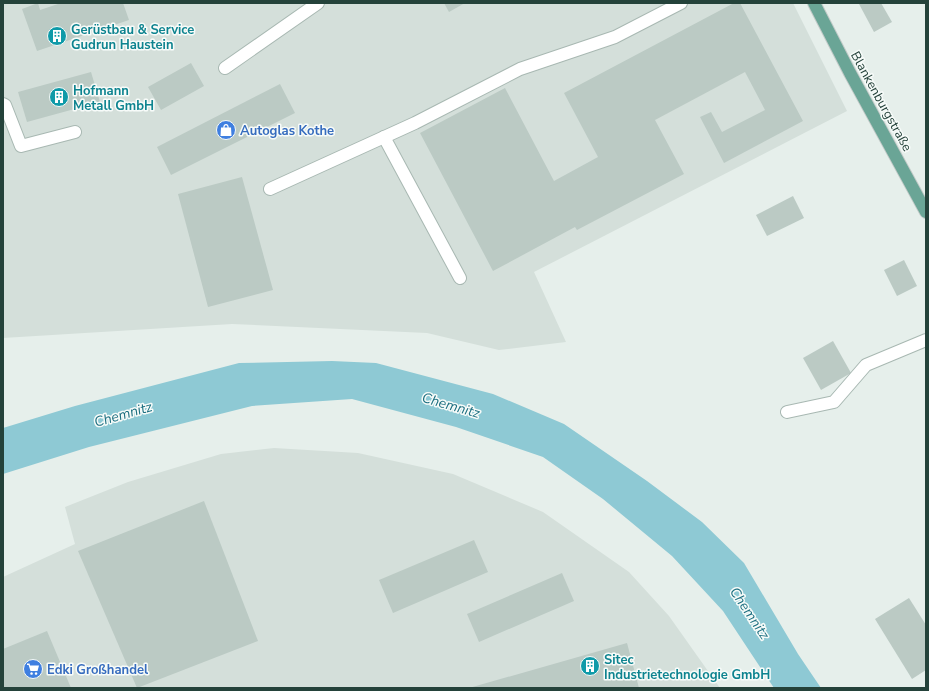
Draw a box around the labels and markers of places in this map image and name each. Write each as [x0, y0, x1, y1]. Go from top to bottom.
place label: Gerüstbau & Service Gudrun Haustein [71, 21, 194, 54]
building icon: Gerüstbau & Service Gudrun Haustein [46, 25, 68, 47]
place label: Hofmann Metall GmbH [73, 82, 154, 115]
building icon: Hofmann Metall GmbH [48, 86, 70, 108]
shop icon: Autoglas Kothe [215, 119, 237, 141]
place label: Autoglas Kothe [240, 122, 334, 140]
place label: Sitec Industrietechnologie GmbH [604, 651, 770, 684]
building icon: Sitec Industrietechnologie GmbH [579, 655, 601, 677]
supermarket icon: Edki Großhandel [22, 658, 44, 680]
place label: Edki Großhandel [47, 661, 149, 679]

